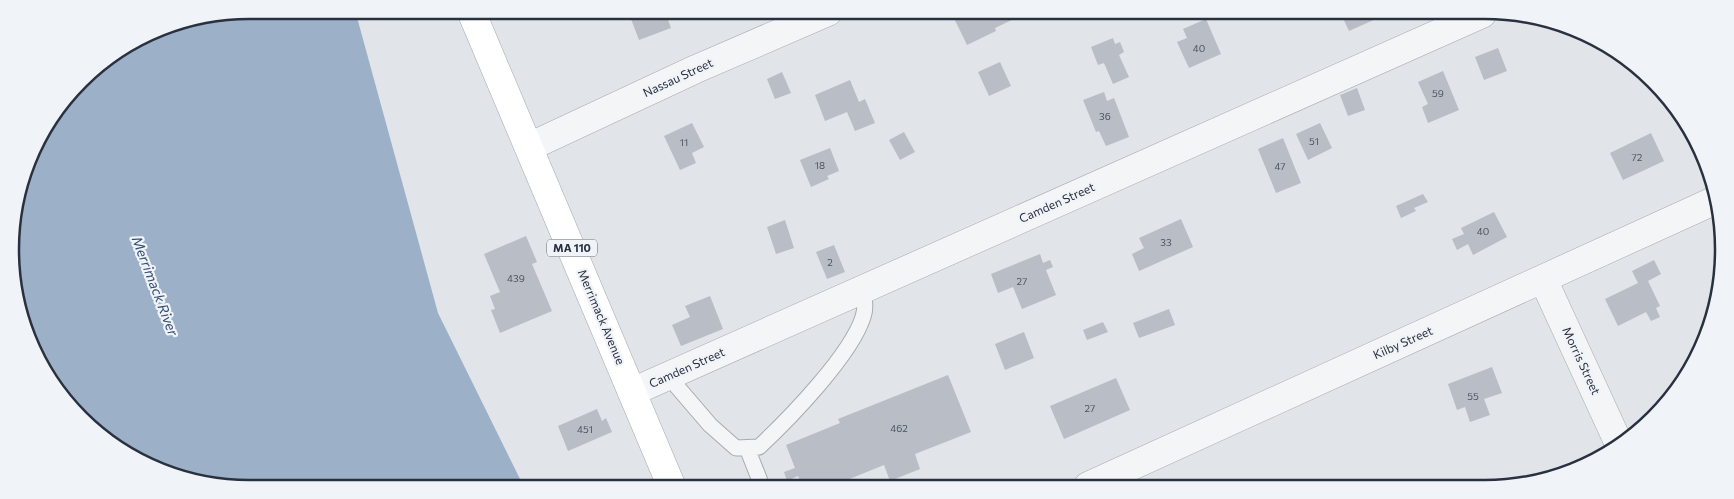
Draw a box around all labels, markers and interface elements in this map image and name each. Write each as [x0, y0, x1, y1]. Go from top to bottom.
house number: 40 [1193, 42, 1205, 54]
street label: Nassau Street [640, 55, 715, 99]
house number: 59 [1432, 87, 1444, 99]
house number: 36 [1099, 110, 1111, 122]
house number: 51 [1309, 135, 1319, 147]
house number: 11 [680, 136, 688, 148]
house number: 72 [1632, 151, 1643, 163]
house number: 18 [815, 159, 825, 171]
house number: 47 [1274, 160, 1286, 172]
street label: Camden Street [1017, 179, 1097, 225]
house number: 40 [1477, 225, 1489, 237]
water label: Merrimack River [129, 234, 182, 338]
house number: 33 [1160, 236, 1172, 248]
road number: MA 110 [547, 240, 597, 256]
house number: 2 [827, 256, 833, 268]
street label: Merrimack Avenue [576, 267, 628, 366]
house number: 439 [507, 272, 525, 284]
house number: 27 [1017, 275, 1027, 287]
street label: Kilby Street [1371, 323, 1435, 361]
street label: Morris Street [1560, 325, 1604, 397]
street label: Camden Street [647, 344, 727, 390]
house number: 55 [1467, 390, 1479, 402]
house number: 27 [1085, 402, 1095, 414]
house number: 462 [890, 422, 908, 434]
house number: 451 [577, 423, 593, 435]

